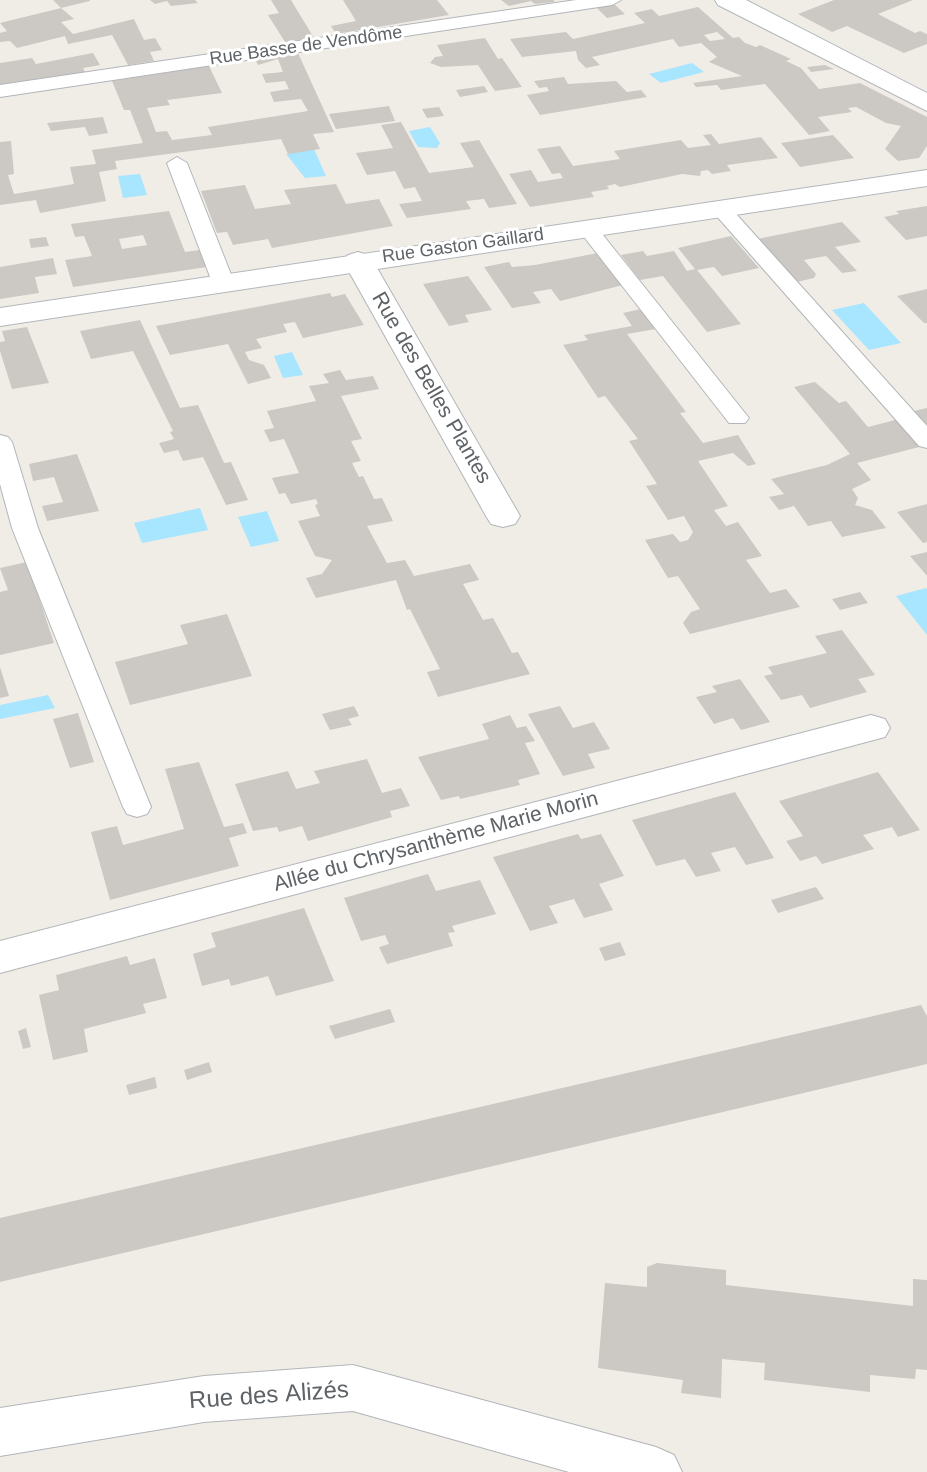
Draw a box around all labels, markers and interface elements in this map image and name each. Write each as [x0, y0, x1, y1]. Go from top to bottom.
street label: Rue Basse de Vendôme [208, 22, 404, 70]
street label: Rue Gaston Gaillard [381, 224, 545, 268]
street label: Rue des Belles Plantes [366, 288, 496, 488]
street label: Allée du Chrysanthème Marie Morin [271, 786, 601, 898]
street label: Rue des Alizés [188, 1376, 350, 1416]

